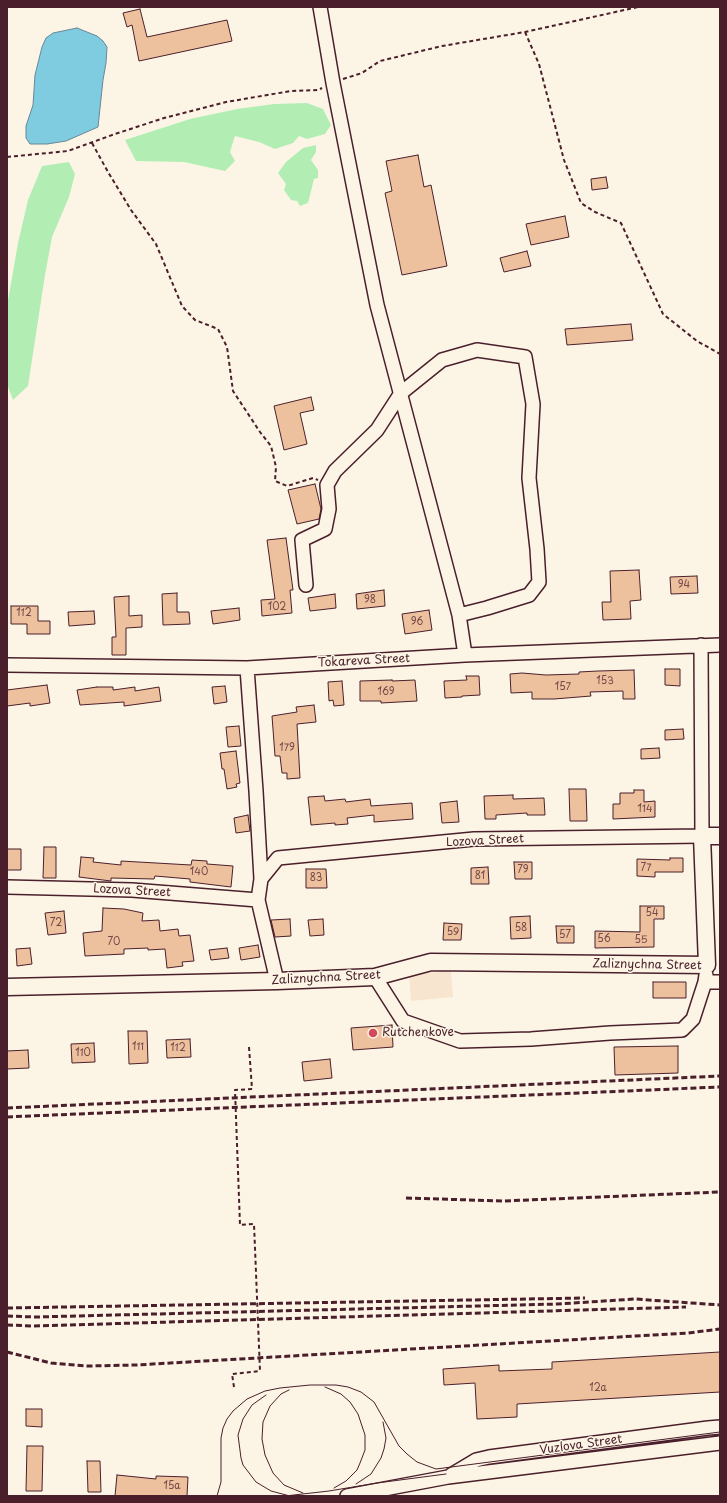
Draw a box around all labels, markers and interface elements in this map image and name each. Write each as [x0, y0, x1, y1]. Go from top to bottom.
house number: 94 [678, 579, 690, 591]
house number: 98 [364, 594, 376, 606]
house number: 102 [268, 601, 286, 613]
house number: 112 [16, 607, 32, 619]
house number: 96 [411, 616, 423, 628]
street label: Tokareva Street [318, 651, 410, 671]
house number: 153 [596, 675, 614, 687]
house number: 157 [555, 681, 571, 693]
house number: 169 [377, 686, 395, 698]
house number: 179 [279, 742, 295, 754]
house number: 114 [638, 803, 652, 815]
street label: Lozova Street [446, 832, 524, 850]
house number: 77 [640, 862, 652, 874]
house number: 79 [517, 864, 529, 876]
house number: 140 [190, 866, 208, 878]
house number: 81 [475, 870, 485, 882]
house number: 83 [310, 872, 322, 884]
street label: Lozova Street [93, 882, 171, 900]
house number: 54 [645, 907, 659, 919]
house number: 72 [50, 917, 62, 929]
house number: 58 [515, 922, 527, 934]
house number: 59 [447, 926, 459, 938]
house number: 57 [559, 929, 571, 941]
house number: 56 [597, 933, 611, 945]
house number: 55 [635, 934, 647, 946]
house number: 70 [108, 936, 120, 948]
street label: Zaliznychna Street [592, 957, 702, 973]
street label: Zaliznychna Street [271, 968, 381, 988]
place label: Rutchenkove [382, 1026, 454, 1040]
marker: Rutchenkove [367, 1027, 379, 1039]
house number: 111 [132, 1041, 144, 1053]
house number: 112 [170, 1042, 186, 1054]
house number: 110 [75, 1047, 91, 1059]
house number: 12а [589, 1382, 607, 1394]
street label: Vuzlova Street [539, 1432, 623, 1458]
house number: 15а [163, 1480, 181, 1492]

